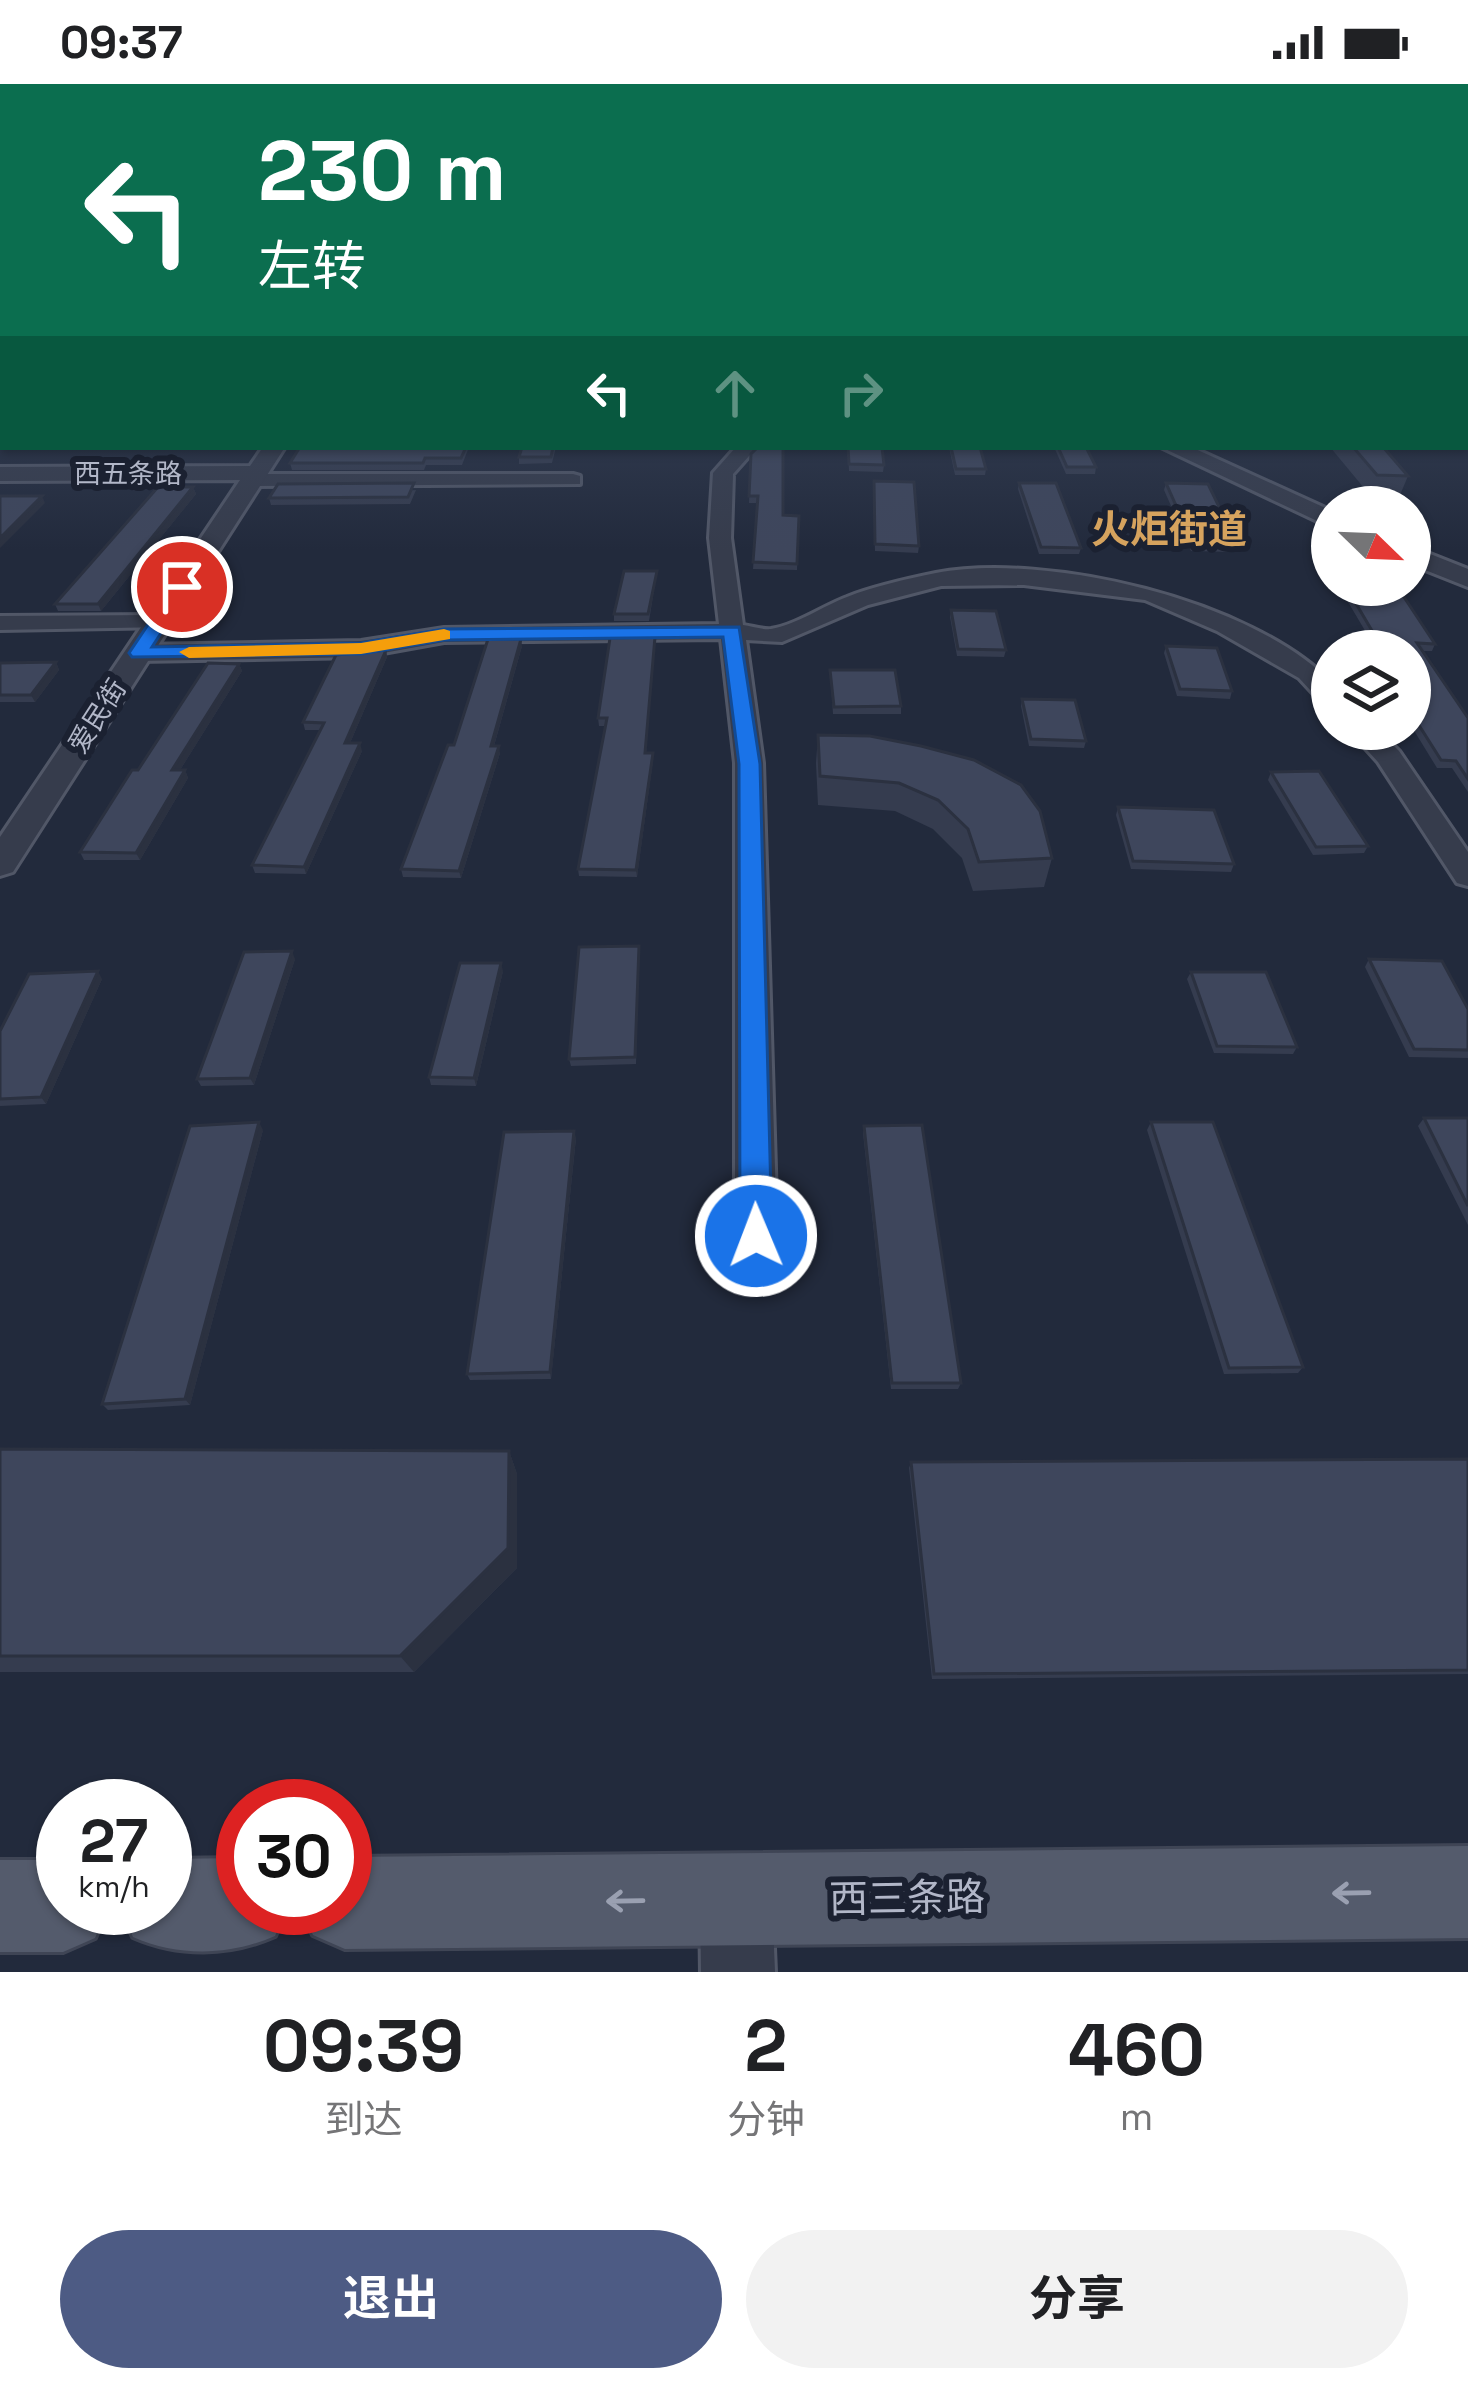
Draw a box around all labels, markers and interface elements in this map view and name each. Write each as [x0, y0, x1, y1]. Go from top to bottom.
text: 09:37 [60, 14, 183, 71]
text: 230 m [258, 117, 506, 225]
icon: left [60, 132, 216, 288]
text: 左转 [258, 232, 366, 301]
icon: left [576, 360, 642, 426]
icon: ahead [702, 360, 768, 426]
icon: right [828, 360, 894, 426]
street label: 西五条路 [74, 456, 182, 491]
north arrow [1311, 486, 1431, 606]
map controls [1311, 486, 1431, 750]
district label: 火炬街道 [1091, 505, 1247, 554]
pin [131, 536, 233, 638]
icon: arrive [149, 554, 215, 620]
button: layers [1311, 630, 1431, 750]
street label: 爱民街 [60, 673, 134, 759]
position arrow [693, 1173, 819, 1299]
speed limit sign: 30 [216, 1779, 372, 1935]
text: 27 [80, 1803, 148, 1880]
text: km/h [78, 1867, 150, 1906]
street label: 西三条路 [829, 1872, 985, 1924]
one-way arrow [1332, 1882, 1371, 1905]
one-way arrow [606, 1889, 645, 1912]
text: 09:39 [263, 2000, 464, 2092]
text: 2 [745, 2000, 787, 2092]
text: 460 [1068, 2004, 1205, 2096]
text: m [1120, 2092, 1153, 2141]
text: 到达 [324, 2095, 402, 2144]
text: 分钟 [727, 2095, 805, 2144]
button: 退出 [60, 2230, 722, 2368]
button: 分享 [746, 2230, 1408, 2368]

